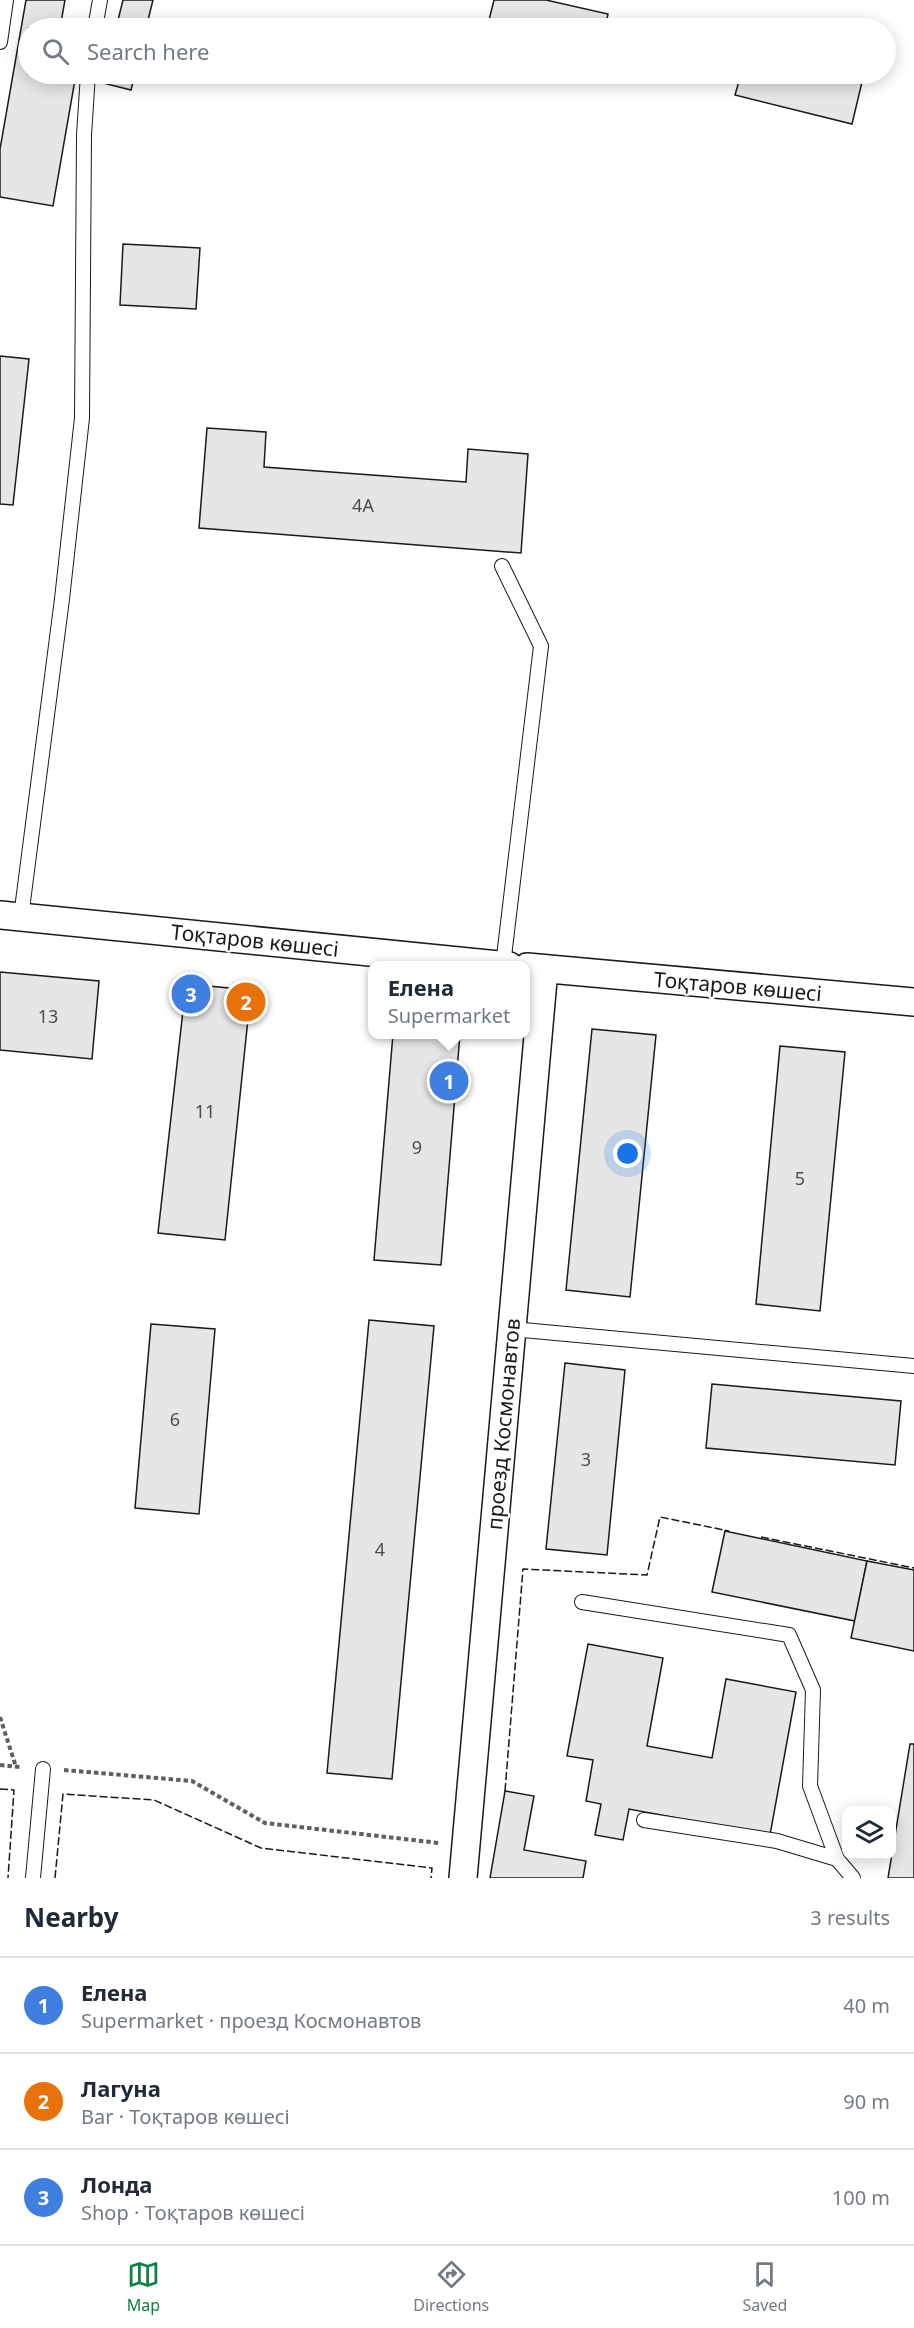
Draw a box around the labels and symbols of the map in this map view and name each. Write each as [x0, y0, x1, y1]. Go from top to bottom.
house number: 4А [352, 493, 374, 517]
street label: Тоқтаров көшесі [170, 917, 340, 963]
street label: Тоқтаров көшесі [653, 965, 823, 1007]
pin: 3 [172, 972, 210, 1016]
pin: 2 [226, 980, 266, 1024]
house number: 13 [38, 1004, 58, 1028]
pin: 1 [430, 1058, 468, 1104]
house number: 11 [195, 1099, 215, 1123]
house number: 9 [412, 1135, 422, 1159]
your location [613, 1139, 642, 1168]
house number: 5 [795, 1166, 805, 1190]
street label: проезд Космонавтов [480, 1317, 526, 1531]
house number: 6 [170, 1407, 180, 1431]
house number: 3 [581, 1447, 591, 1471]
house number: 4 [375, 1537, 385, 1561]

